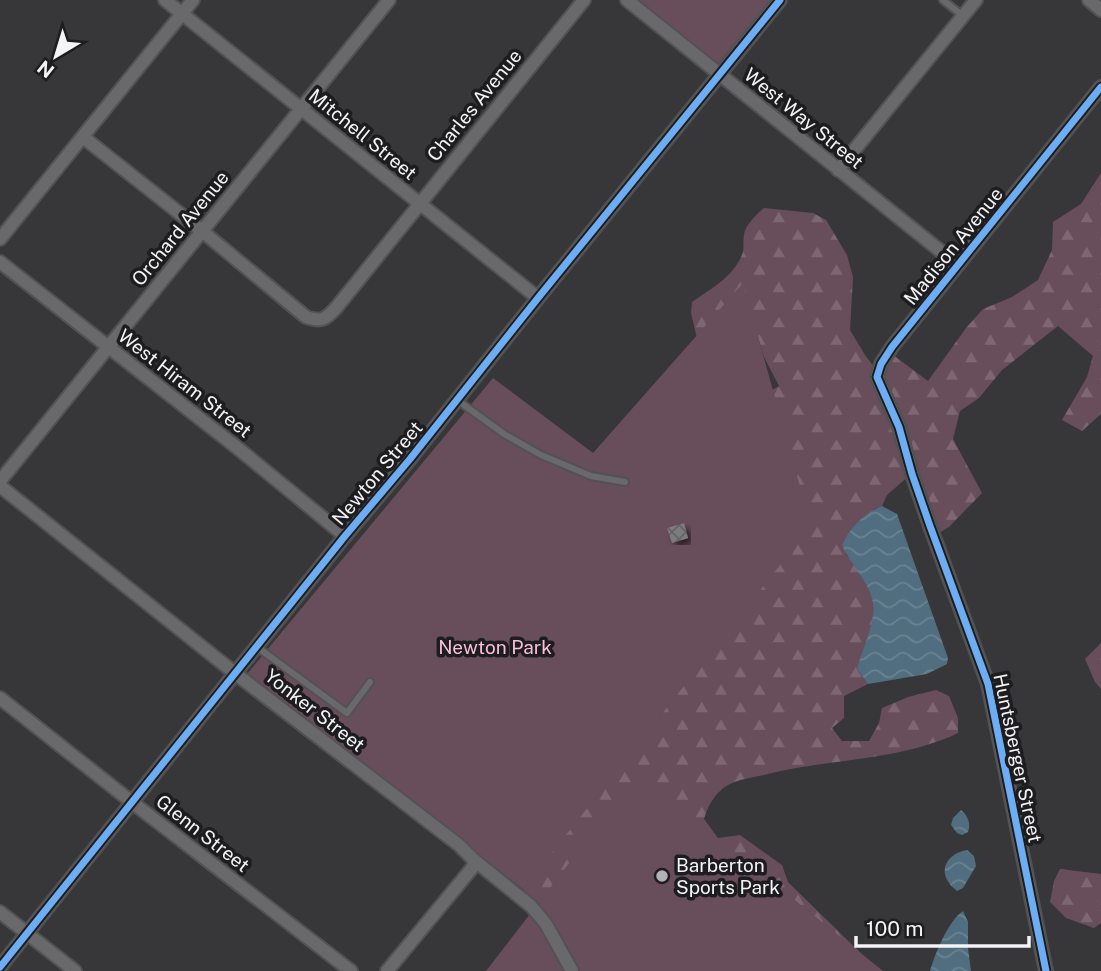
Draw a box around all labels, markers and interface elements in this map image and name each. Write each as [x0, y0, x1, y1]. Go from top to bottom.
north arrow [21, 21, 91, 91]
street label: Charles Avenue [422, 45, 526, 165]
text: N [33, 56, 58, 83]
street label: West Way Street [740, 63, 868, 173]
street label: Mitchell Street [305, 84, 421, 184]
street label: Orchard Avenue [127, 166, 233, 290]
street label: Madison Avenue [899, 183, 1007, 309]
street label: West Hiram Street [114, 324, 256, 442]
street label: Newton Street [327, 417, 427, 529]
park label: Newton Park [438, 636, 552, 658]
street label: Yonker Street [261, 664, 369, 756]
street label: Huntsberger Street [989, 671, 1047, 845]
street label: Glenn Street [152, 790, 254, 876]
place label: Barberton Sports Park [676, 854, 780, 898]
marker: Barberton Sports Park [654, 868, 670, 884]
scale bar [856, 904, 1029, 948]
text: 100 m [866, 916, 923, 941]

